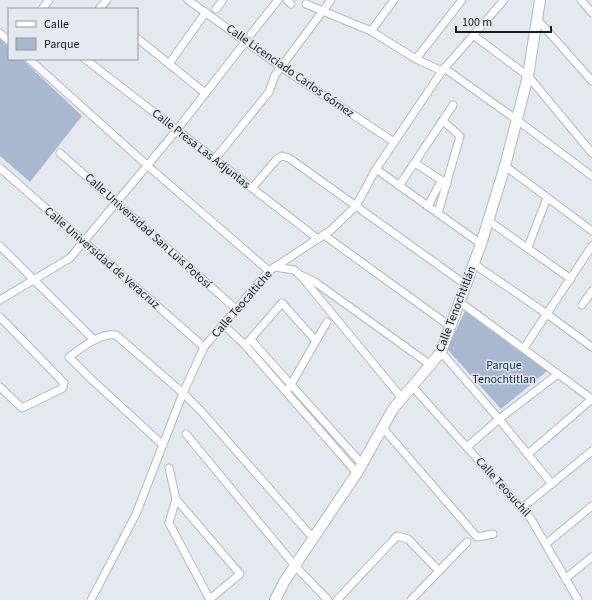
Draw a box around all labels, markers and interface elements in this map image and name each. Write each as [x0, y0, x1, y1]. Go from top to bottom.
legend [8, 8, 138, 60]
scale bar [456, 8, 551, 34]
text: 100 m [462, 14, 492, 31]
text: Calle [44, 16, 69, 33]
street label: Calle Licenciado Carlos Gómez [223, 20, 357, 122]
text: Parque [44, 36, 80, 53]
street label: Calle Presa Las Adjuntas [148, 105, 254, 193]
street label: Calle Universidad San Luis Potosí [81, 169, 216, 293]
street label: Calle Universidad de Veracruz [41, 203, 163, 313]
street label: Calle Tenochtitlán [432, 264, 480, 354]
street label: Calle Teocaltiche [208, 266, 276, 342]
park label: Parque Tenochtitlan [472, 357, 536, 388]
street label: Calle Teosuchil [472, 453, 534, 521]

